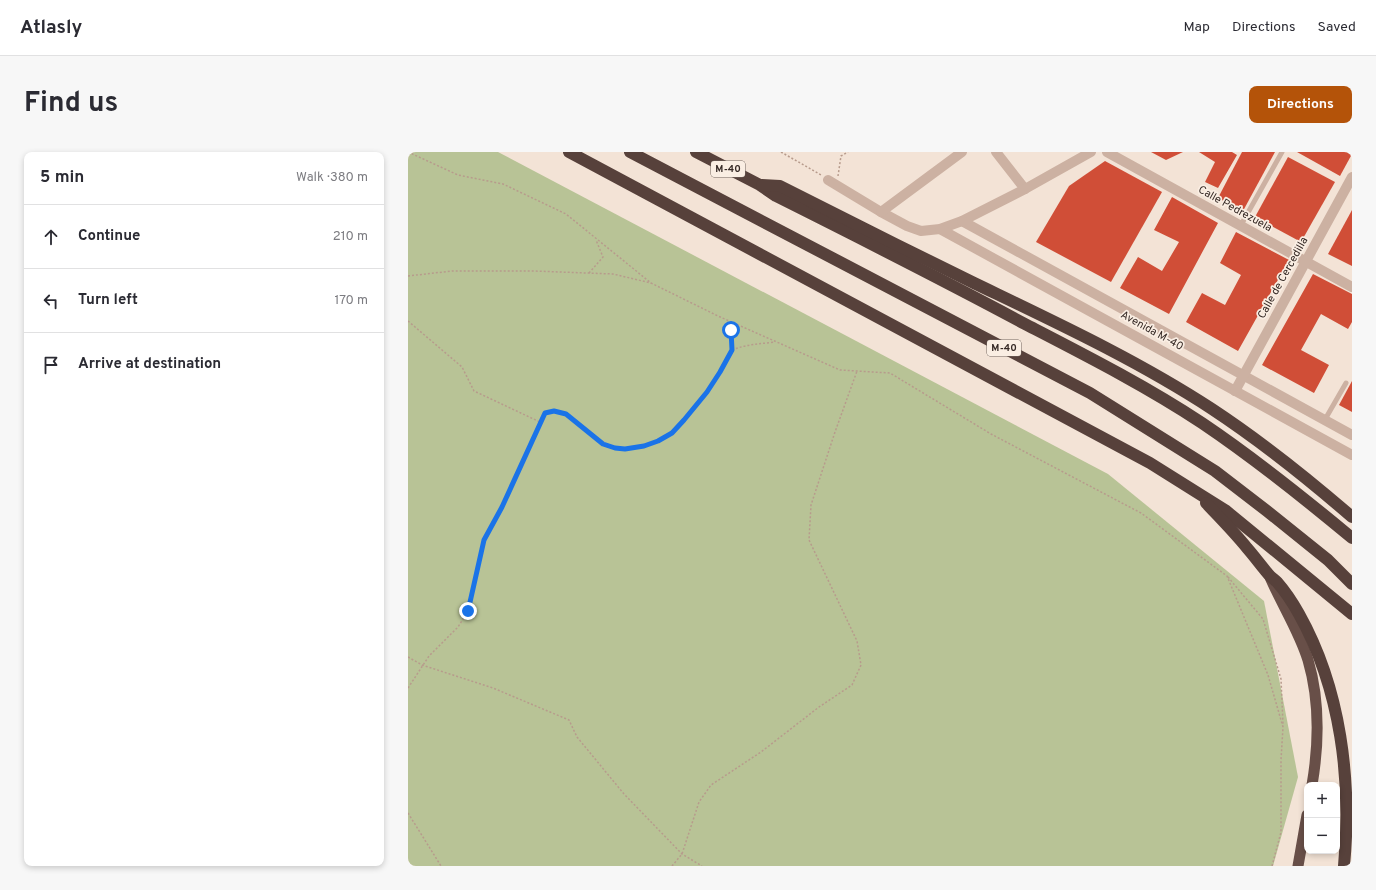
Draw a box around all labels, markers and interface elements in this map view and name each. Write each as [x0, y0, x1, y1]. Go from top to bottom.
text: Atlasly [20, 16, 82, 40]
text: Map [1184, 19, 1210, 36]
text: Directions [1232, 19, 1296, 36]
text: Saved [1318, 19, 1356, 36]
text: Find us [24, 86, 118, 122]
button: Directions [1249, 86, 1352, 123]
road number: M-40 [711, 161, 745, 177]
text: 5 min [40, 167, 84, 189]
text: Walk · 380 m [296, 170, 368, 186]
street label: Calle Pedrezuela [1196, 183, 1275, 235]
icon: ahead [40, 226, 62, 248]
text: Continue [78, 227, 140, 246]
text: 210 m [333, 229, 368, 245]
street label: Calle de Cercedilla [1255, 234, 1311, 321]
icon: left [40, 290, 62, 312]
text: Turn left [78, 291, 138, 310]
text: 170 m [334, 293, 368, 309]
street label: Avenida M-40 [1118, 308, 1186, 354]
route start [722, 321, 740, 339]
road number: M-40 [987, 340, 1021, 356]
icon: arrive [40, 354, 62, 376]
text: Arrive at destination [78, 355, 221, 374]
route end [459, 602, 477, 620]
map controls [1304, 782, 1340, 854]
button: + [1304, 782, 1340, 818]
button: − [1304, 818, 1340, 854]

